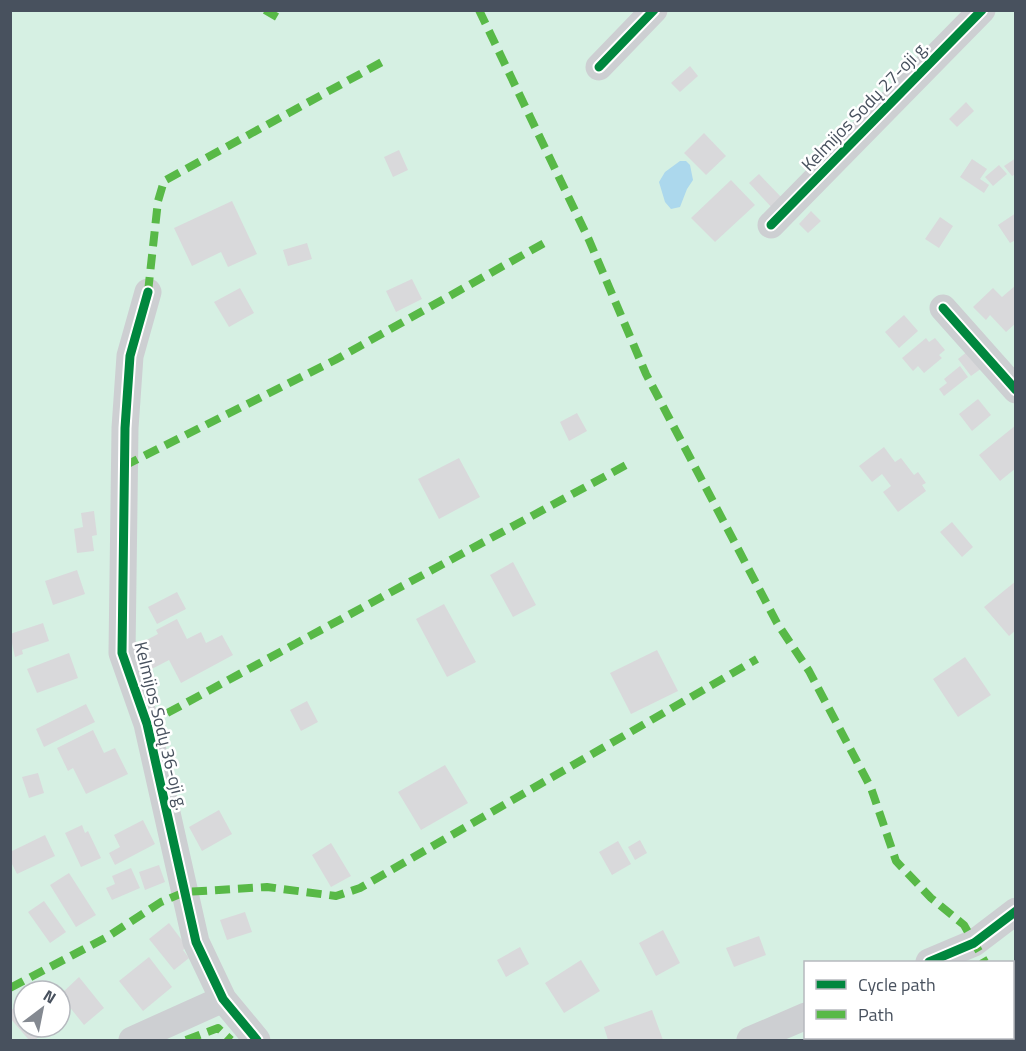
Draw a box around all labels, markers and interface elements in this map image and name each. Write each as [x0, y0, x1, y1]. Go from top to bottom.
street label: Kelmijos Sodų 27-oji g. [795, 34, 934, 177]
street label: Kelmijos Sodų 36-oji g. [127, 639, 195, 813]
legend [804, 961, 1014, 1039]
text: Cycle path [858, 971, 936, 998]
north arrow [12, 979, 72, 1039]
text: N [39, 983, 61, 1009]
text: Path [858, 1001, 894, 1028]

